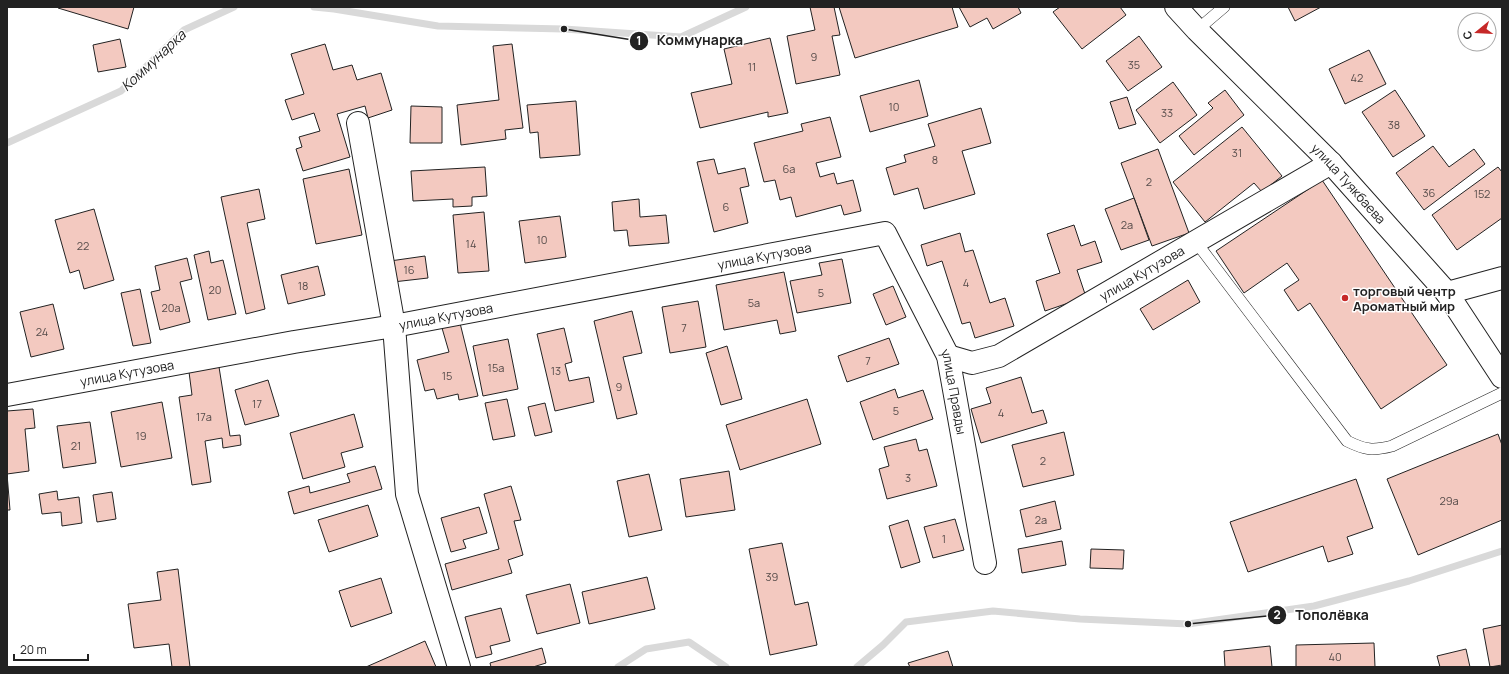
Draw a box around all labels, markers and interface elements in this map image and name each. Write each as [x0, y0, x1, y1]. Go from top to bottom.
north arrow [1457, 12, 1497, 52]
water label: Коммунарка [117, 24, 190, 95]
callout: Коммунарка [629, 28, 751, 54]
text: С [1459, 29, 1475, 41]
text: Коммунарка [657, 30, 743, 49]
text: 1 [636, 32, 642, 49]
house number: 9 [811, 49, 818, 64]
house number: 35 [1128, 57, 1140, 72]
house number: 11 [748, 59, 756, 74]
house number: 42 [1351, 70, 1363, 85]
house number: 10 [888, 99, 900, 114]
house number: 33 [1161, 105, 1173, 120]
house number: 38 [1388, 117, 1400, 132]
street label: улица Туякбаева [1307, 139, 1390, 228]
house number: 31 [1232, 145, 1242, 160]
house number: 8 [932, 152, 938, 167]
house number: 6а [783, 161, 795, 176]
house number: 2 [1146, 174, 1152, 189]
house number: 36 [1423, 185, 1436, 200]
house number: 152 [1474, 186, 1490, 201]
house number: 6 [723, 199, 730, 214]
house number: 2а [1121, 217, 1133, 232]
house number: 10 [536, 232, 548, 247]
house number: 14 [466, 236, 476, 251]
house number: 22 [77, 238, 89, 253]
street label: улица Кутузова [716, 238, 813, 274]
street label: улица Кутузова [1096, 241, 1187, 305]
house number: 16 [403, 262, 415, 277]
house number: 4 [963, 275, 969, 290]
house number: 18 [298, 278, 308, 293]
house number: 20 [209, 282, 221, 297]
place label: торговый чентр Ароматный мир [1353, 282, 1456, 315]
house number: 5 [818, 285, 824, 300]
marker: торговый чентр Ароматный мир [1340, 293, 1350, 303]
house number: 5а [748, 295, 760, 310]
street label: улица Кутузова [397, 298, 494, 334]
house number: 20а [161, 300, 181, 315]
house number: 7 [681, 320, 687, 335]
house number: 24 [36, 324, 48, 339]
street label: улица Правды [937, 345, 971, 436]
house number: 7 [865, 353, 871, 368]
street label: улица Кутузова [79, 355, 175, 390]
house number: 15а [488, 360, 504, 375]
house number: 13 [551, 363, 561, 378]
house number: 15 [442, 368, 452, 383]
house number: 9 [616, 379, 623, 394]
house number: 17 [252, 396, 262, 411]
house number: 5 [893, 403, 899, 418]
house number: 4 [998, 405, 1004, 420]
house number: 17а [196, 409, 212, 424]
house number: 19 [135, 428, 147, 443]
house number: 21 [71, 438, 81, 453]
house number: 2 [1040, 453, 1046, 468]
house number: 3 [905, 470, 911, 485]
house number: 29а [1439, 493, 1459, 508]
house number: 2а [1035, 512, 1047, 527]
house number: 1 [942, 531, 946, 546]
house number: 39 [766, 569, 779, 584]
callout: Тополёвка [1267, 602, 1377, 628]
text: Тополёвка [1295, 605, 1369, 624]
text: 2 [1273, 606, 1281, 623]
scale bar [14, 636, 88, 662]
text: 20 m [20, 641, 47, 658]
house number: 40 [1328, 649, 1342, 664]

